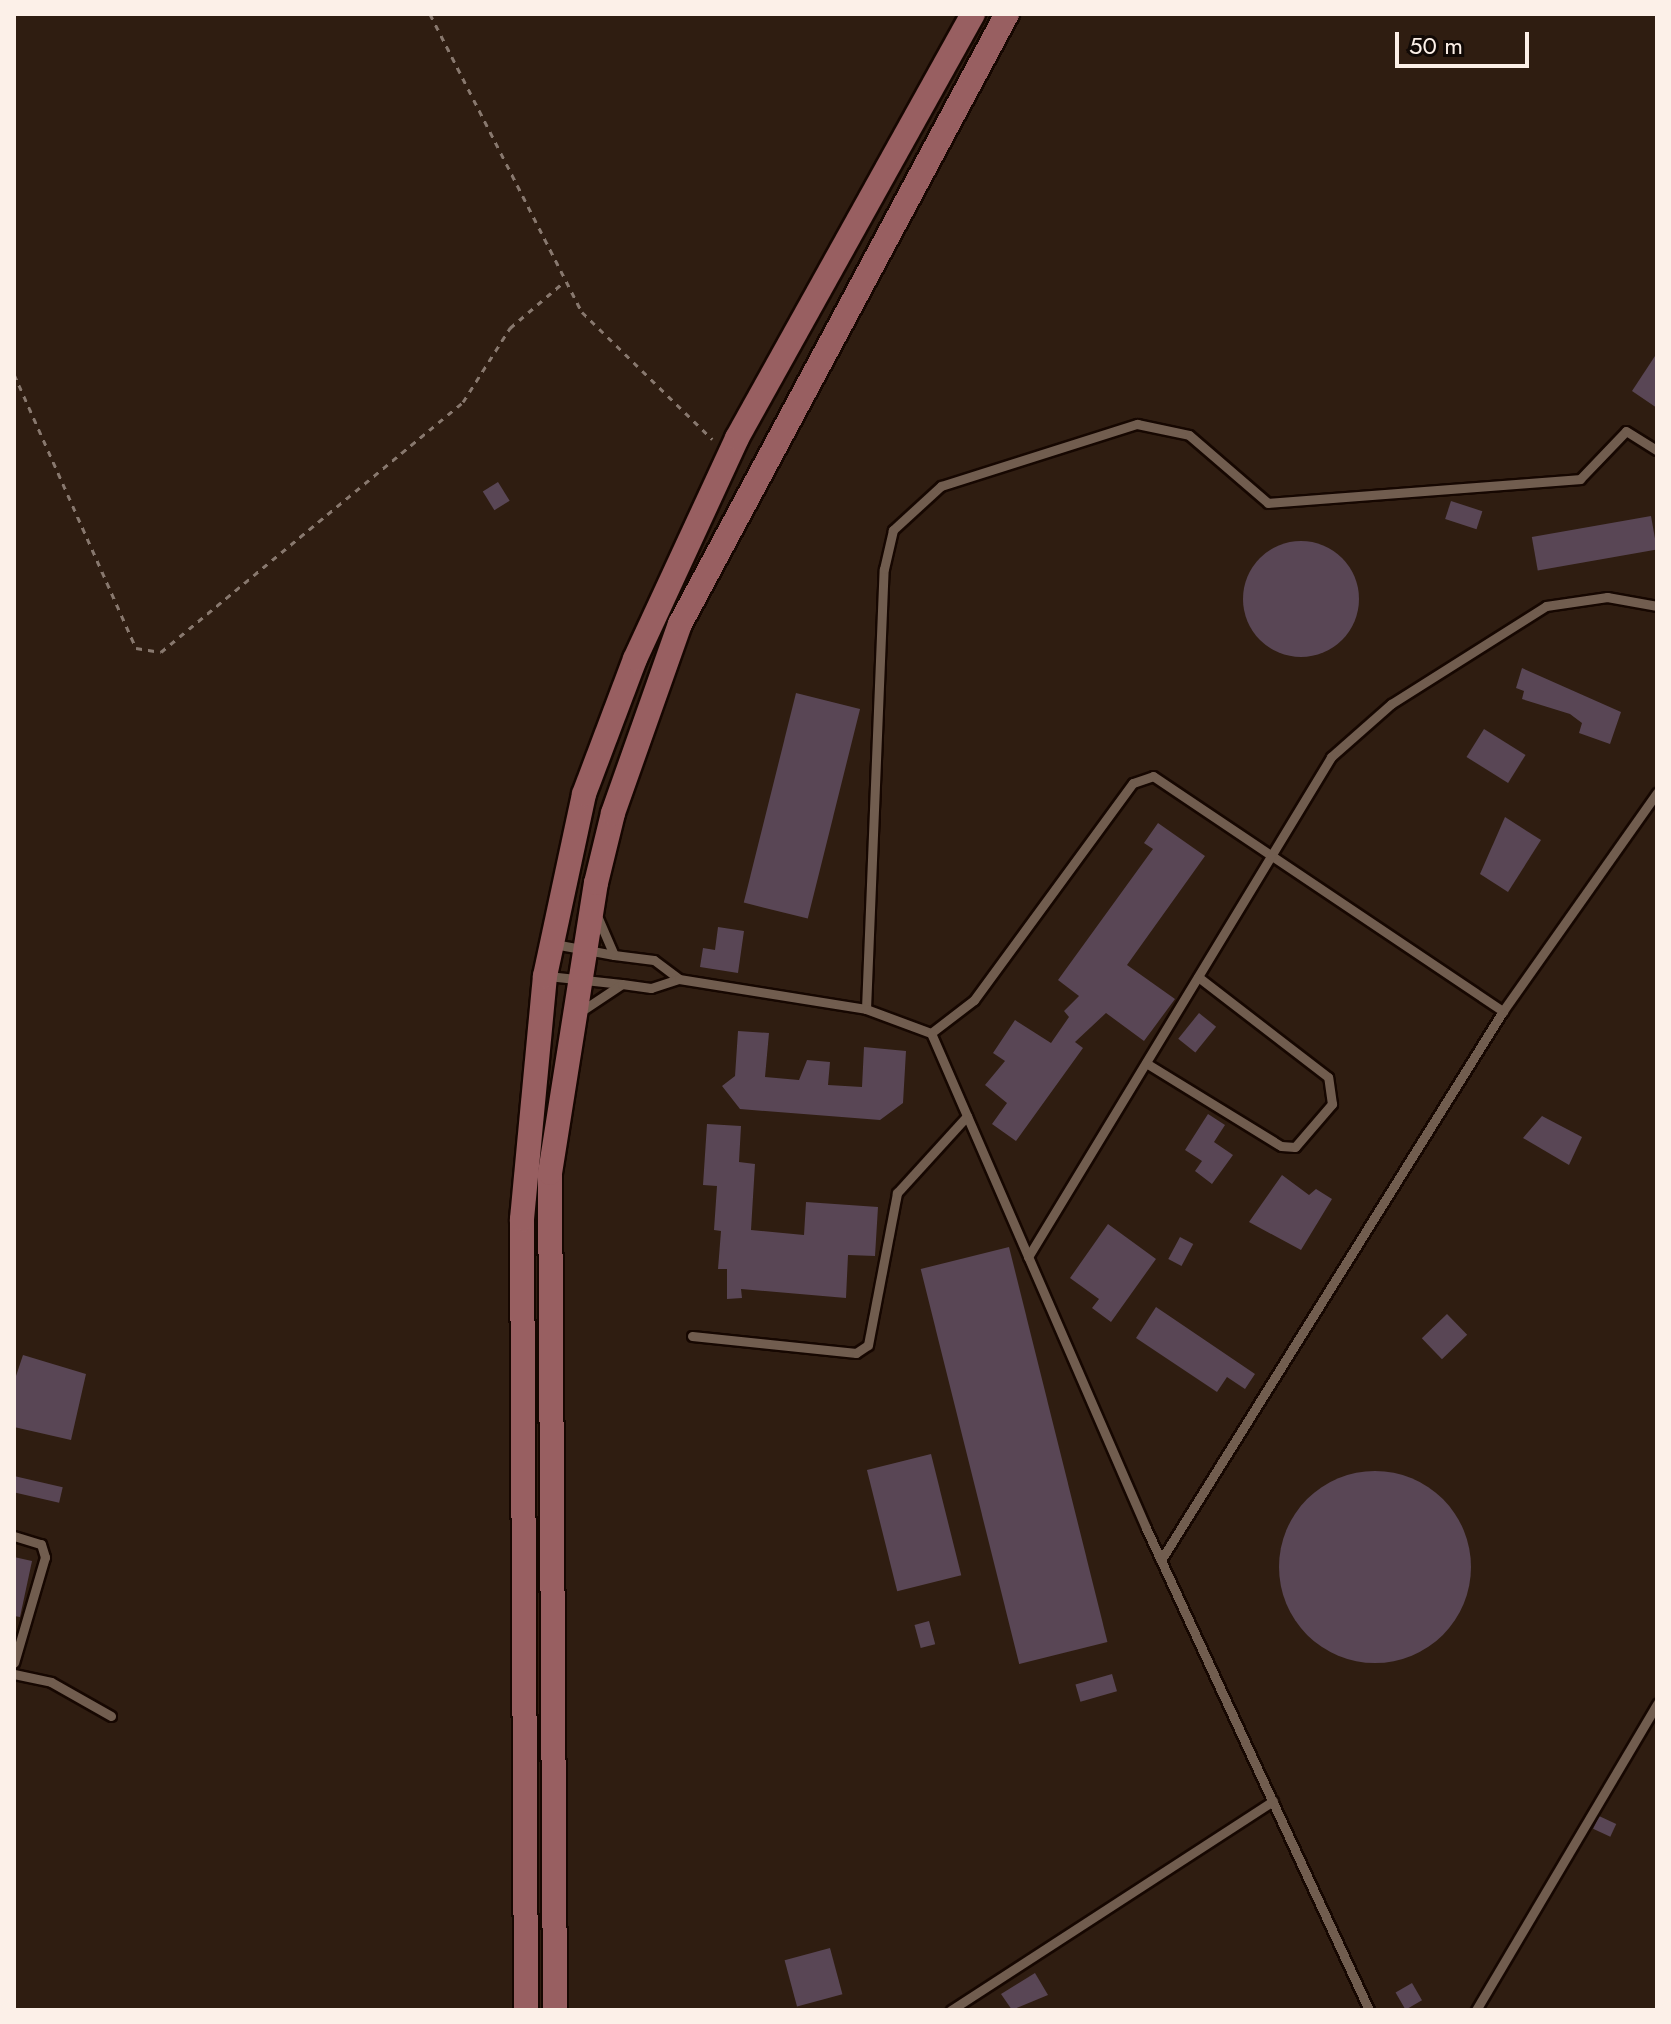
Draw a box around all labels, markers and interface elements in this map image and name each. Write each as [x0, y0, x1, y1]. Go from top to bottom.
scale bar [1399, 16, 1533, 66]
text: 50 m [1409, 28, 1463, 63]

